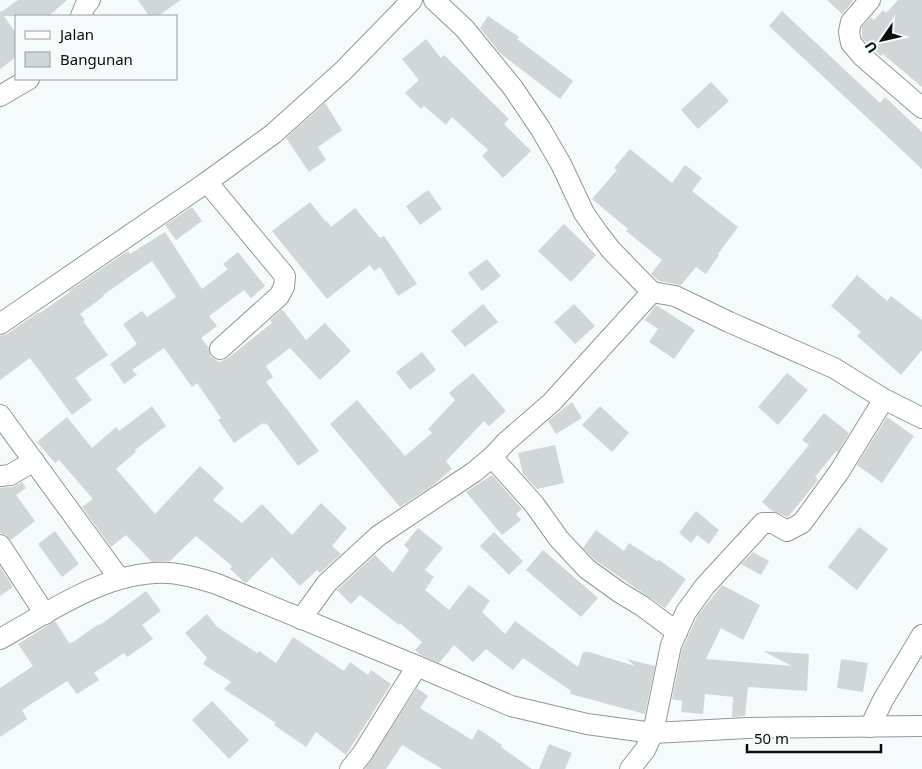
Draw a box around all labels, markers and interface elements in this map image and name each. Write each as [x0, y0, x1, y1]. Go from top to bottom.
legend [15, 15, 178, 80]
north arrow [857, 15, 907, 65]
text: Jalan [58, 24, 94, 44]
text: U [860, 38, 882, 57]
text: Bangunan [60, 49, 133, 69]
scale bar [747, 722, 881, 754]
text: 50 m [754, 728, 789, 748]

